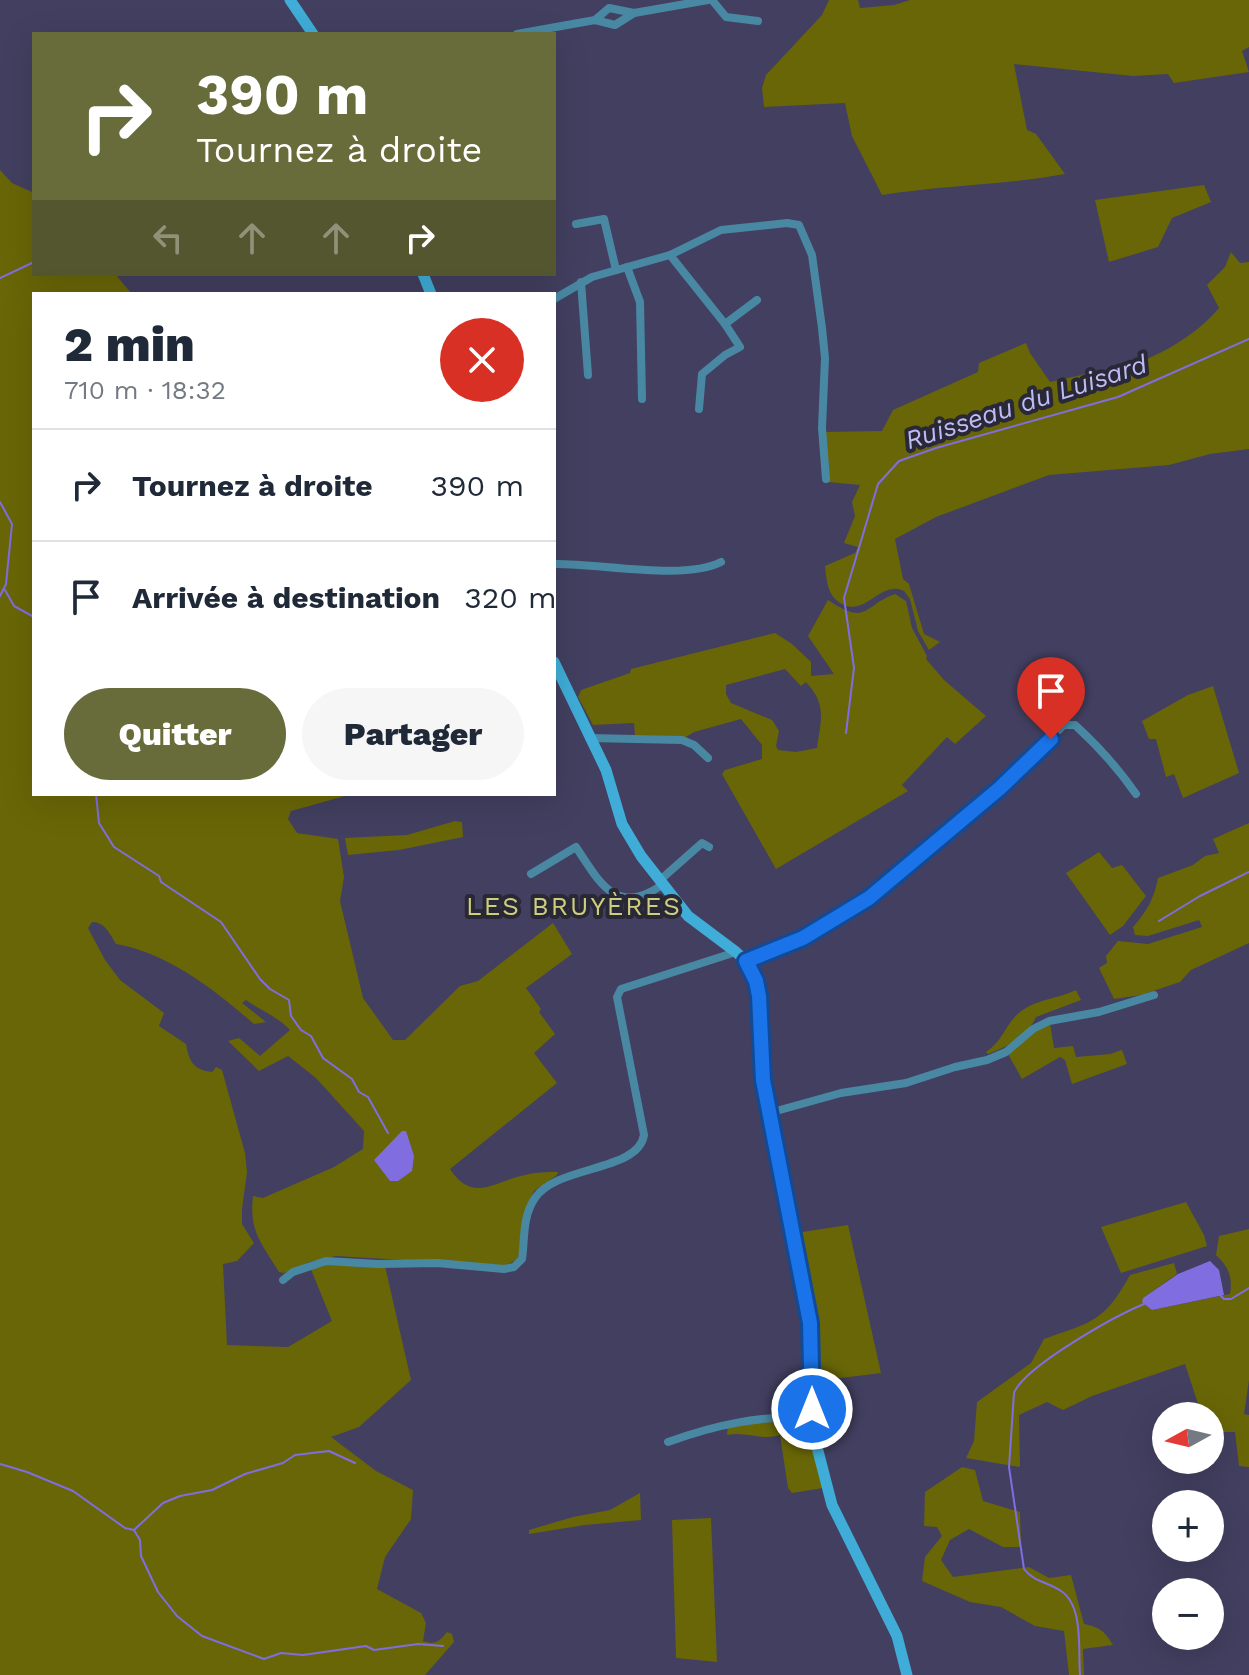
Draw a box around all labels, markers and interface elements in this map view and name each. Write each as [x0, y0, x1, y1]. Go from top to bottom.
text: 390 m [196, 62, 368, 128]
icon: right [64, 64, 168, 168]
text: Tournez à droite [196, 129, 482, 171]
icon: left [146, 216, 190, 260]
icon: ahead [230, 216, 274, 260]
icon: ahead [314, 216, 358, 260]
icon: right [398, 216, 442, 260]
text: 2 min [64, 316, 195, 373]
button: close [440, 318, 524, 402]
water label: Ruisseau du Luisard [901, 348, 1151, 455]
text: 710 m · 18:32 [64, 375, 226, 405]
icon: right [64, 463, 108, 507]
text: Tournez à droite [132, 468, 373, 503]
text: 390 m [431, 468, 524, 503]
icon: arrive [64, 575, 108, 619]
text: Arrivée à destination [132, 580, 440, 615]
text: 320 m [464, 580, 557, 615]
pin [1017, 657, 1085, 739]
icon: arrive [1029, 669, 1073, 713]
button: Quitter [64, 688, 286, 780]
button: Partager [302, 688, 524, 780]
district label: LES BRUYÈRES [466, 891, 682, 921]
position arrow [770, 1367, 854, 1451]
north arrow [1152, 1402, 1224, 1474]
map controls [1152, 1402, 1224, 1650]
button: + [1152, 1490, 1224, 1562]
button: − [1152, 1578, 1224, 1650]

